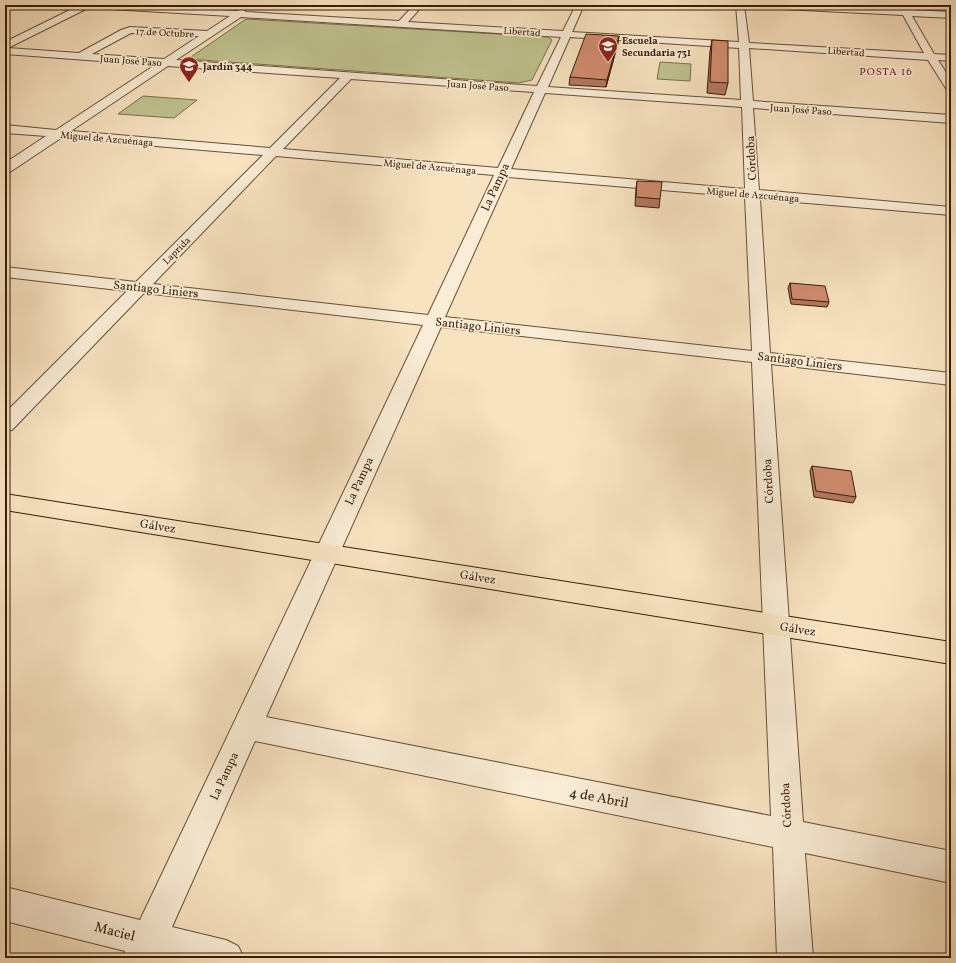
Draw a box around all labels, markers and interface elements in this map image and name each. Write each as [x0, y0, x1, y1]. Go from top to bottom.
street label: 17 de Octubre [135, 24, 195, 42]
street label: Libertad [503, 24, 541, 40]
place label: Escuela Secundaria 731 [622, 34, 691, 60]
school or university icon: Escuela Secundaria 731 [597, 35, 619, 63]
street label: Libertad [827, 44, 865, 60]
street label: Juan José Paso [100, 52, 162, 70]
school or university icon: Jardín 344 [178, 55, 200, 83]
place label: Jardín 344 [202, 60, 252, 74]
district label: POSTA 16 [859, 65, 913, 80]
street label: Juan José Paso [447, 77, 509, 95]
street label: Juan José Paso [770, 101, 832, 119]
street label: Miguel de Azcuénaga [60, 128, 154, 150]
street label: Córdoba [743, 135, 761, 181]
street label: Miguel de Azcuénaga [383, 156, 477, 178]
street label: La Pampa [478, 161, 514, 214]
street label: Miguel de Azcuénaga [706, 184, 800, 206]
street label: Laprida [160, 234, 194, 268]
street label: Santiago Liniers [113, 278, 199, 302]
street label: Santiago Liniers [435, 315, 521, 339]
street label: Santiago Liniers [756, 349, 843, 375]
street label: La Pampa [342, 455, 378, 508]
street label: Córdoba [760, 458, 778, 504]
street label: Gálvez [139, 516, 177, 538]
street label: Gálvez [459, 567, 497, 589]
street label: Gálvez [779, 619, 817, 641]
street label: La Pampa [207, 750, 243, 803]
street label: Córdoba [778, 782, 796, 828]
street label: 4 de Abril [567, 783, 630, 814]
street label: Maciel [92, 918, 137, 947]

